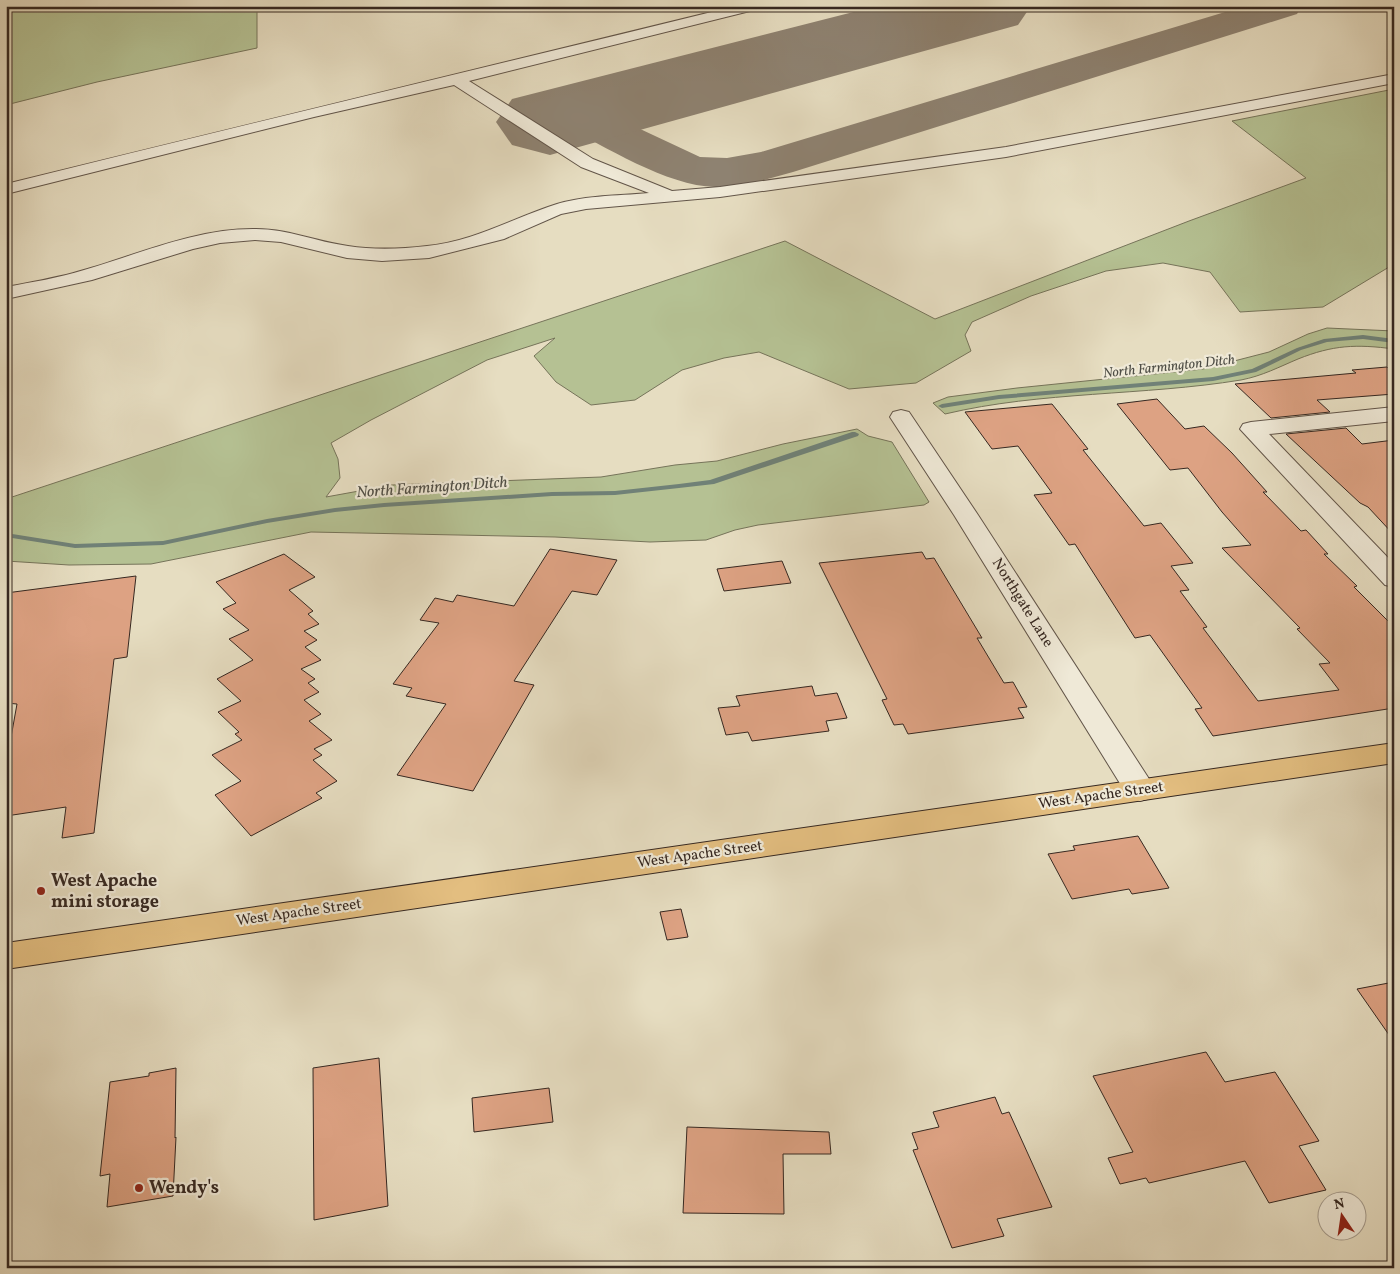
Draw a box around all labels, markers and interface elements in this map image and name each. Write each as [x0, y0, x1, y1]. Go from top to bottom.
water label: North Farmington Ditch [1102, 351, 1236, 383]
water label: North Farmington Ditch [356, 472, 508, 504]
street label: Northgate Lane [986, 554, 1058, 652]
street label: West Apache Street [1037, 777, 1165, 815]
street label: West Apache Street [636, 836, 764, 874]
place label: West Apache mini storage [51, 869, 159, 915]
marker: West Apache mini storage [35, 885, 47, 897]
street label: West Apache Street [235, 894, 363, 932]
place label: Wendy's [149, 1176, 219, 1201]
marker: Wendy's [133, 1182, 145, 1194]
north arrow [1318, 1192, 1368, 1242]
text: N [1332, 1194, 1347, 1215]

